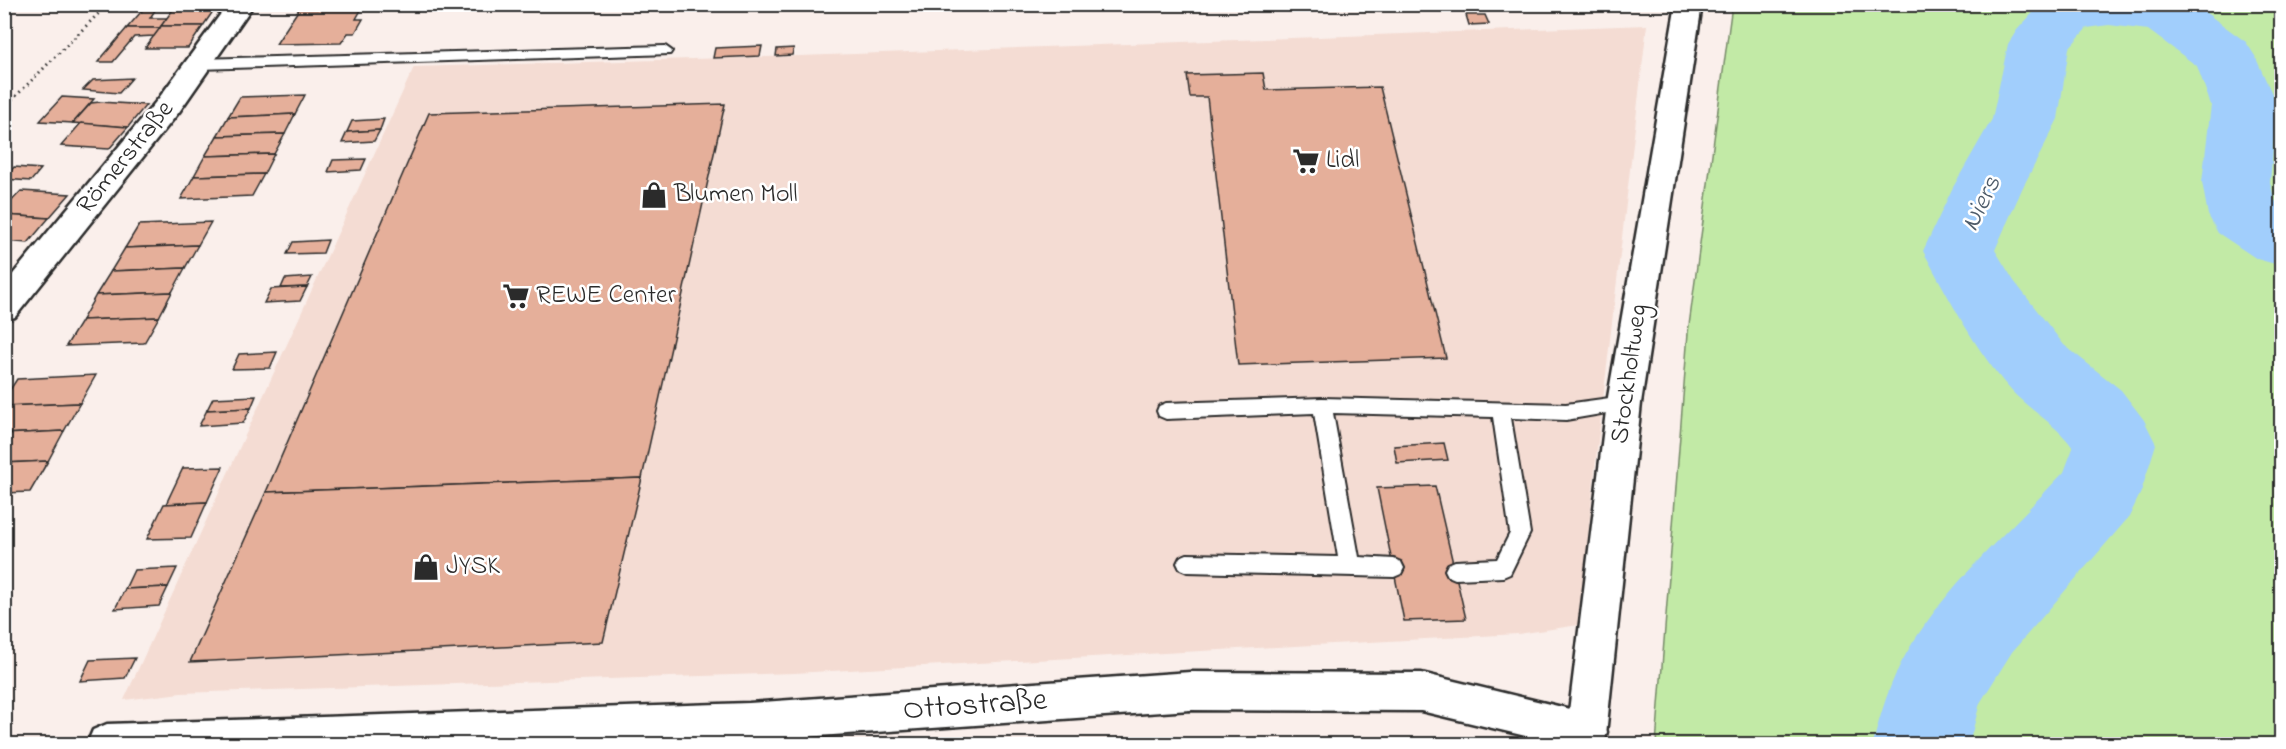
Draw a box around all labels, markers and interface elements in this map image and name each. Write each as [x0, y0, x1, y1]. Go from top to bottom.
street label: Römerstraße [68, 93, 184, 223]
place label: Lidl [1326, 142, 1359, 180]
supermarket icon: Lidl [1291, 146, 1321, 176]
water label: Niers [1952, 169, 2012, 238]
place label: Blumen Moll [673, 176, 798, 214]
shop icon: Blumen Moll [639, 180, 669, 210]
place label: REWE Center [536, 277, 677, 315]
supermarket icon: REWE Center [501, 281, 531, 311]
street label: Stockholtweg [1601, 302, 1659, 446]
place label: JYSK [446, 548, 500, 586]
shop icon: JYSK [411, 552, 441, 582]
street label: Ottostraße [901, 677, 1049, 734]

